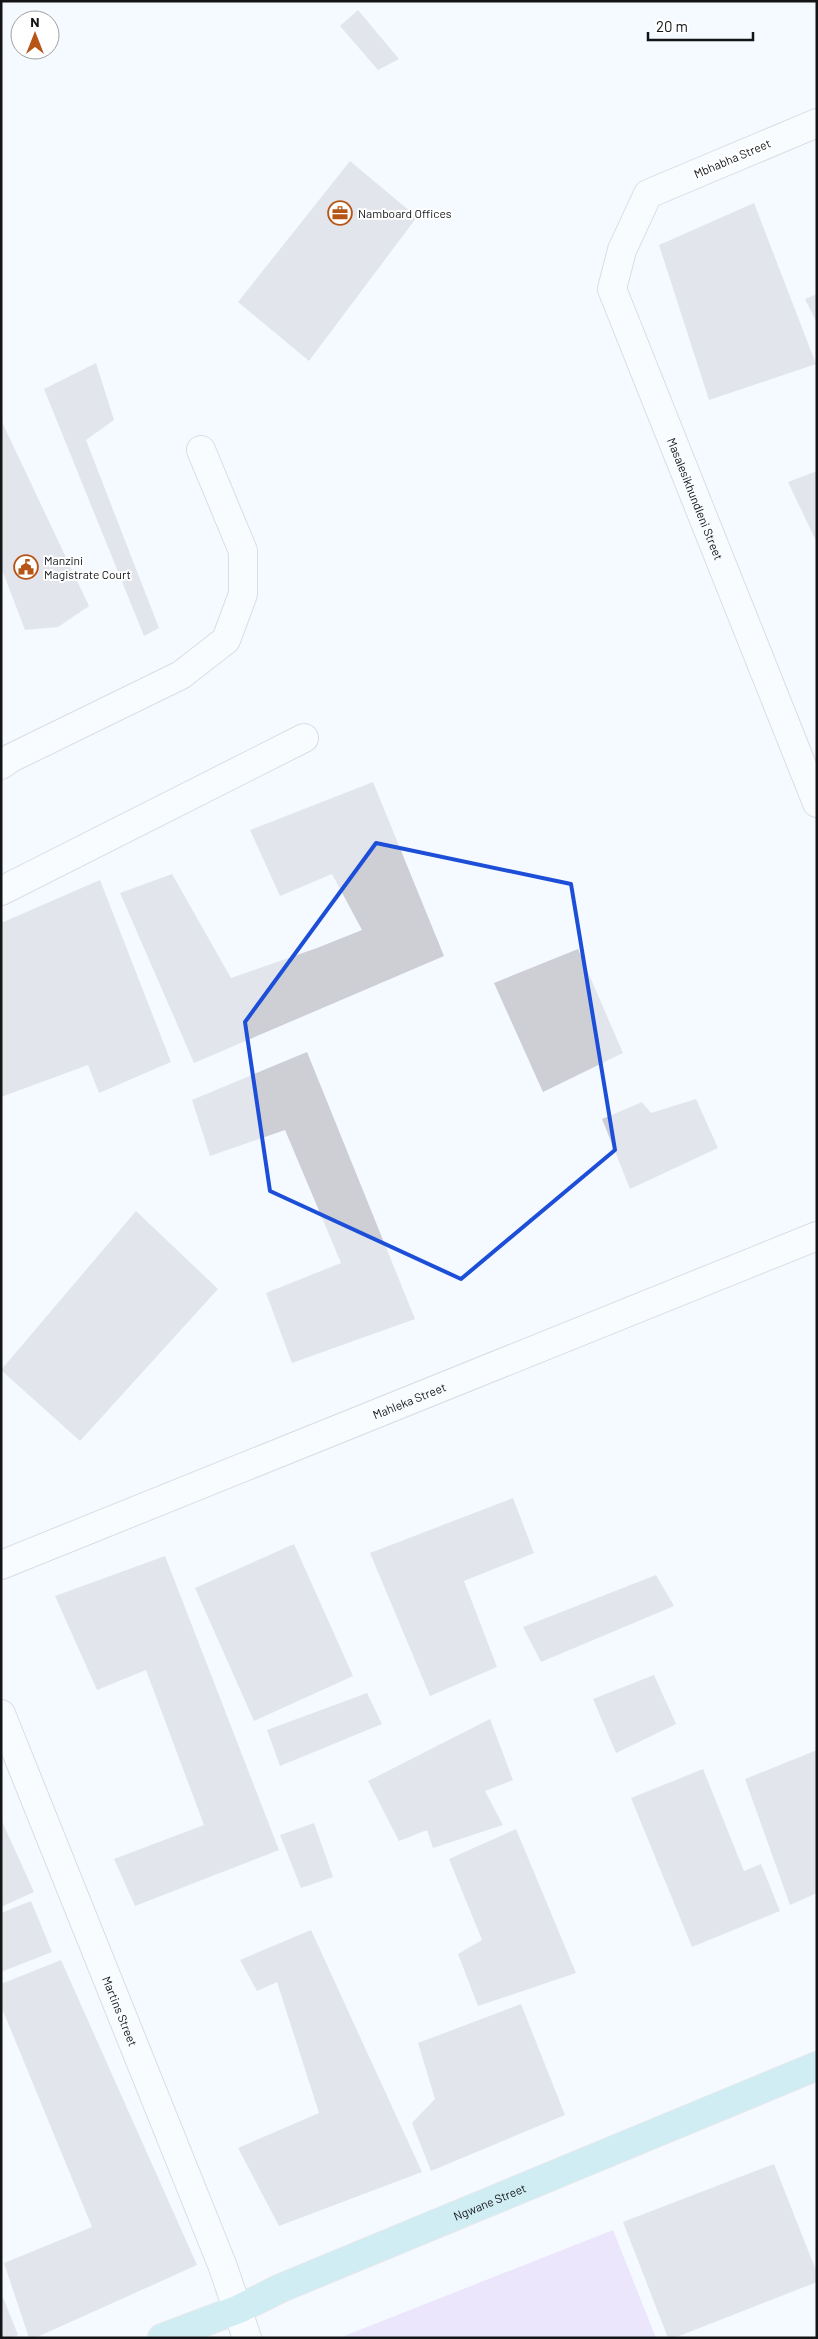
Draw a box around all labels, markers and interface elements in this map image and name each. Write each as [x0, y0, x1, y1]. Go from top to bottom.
north arrow [10, 10, 60, 60]
scale bar [648, 10, 753, 42]
text: N [30, 13, 40, 30]
text: 20 m [656, 17, 688, 35]
street label: Mbhabha Street [692, 136, 772, 180]
office icon: Namboard Offices [327, 200, 353, 226]
place label: Namboard Offices [358, 206, 452, 220]
street label: Masalesikhundleni Street [665, 436, 726, 562]
place label: Manzini Magistrate Court [44, 553, 131, 581]
public building icon: Manzini Magistrate Court [13, 554, 39, 580]
street label: Mahleka Street [370, 1379, 448, 1421]
street label: Martins Street [100, 1974, 141, 2048]
street label: Ngwane Street [451, 2180, 528, 2223]

